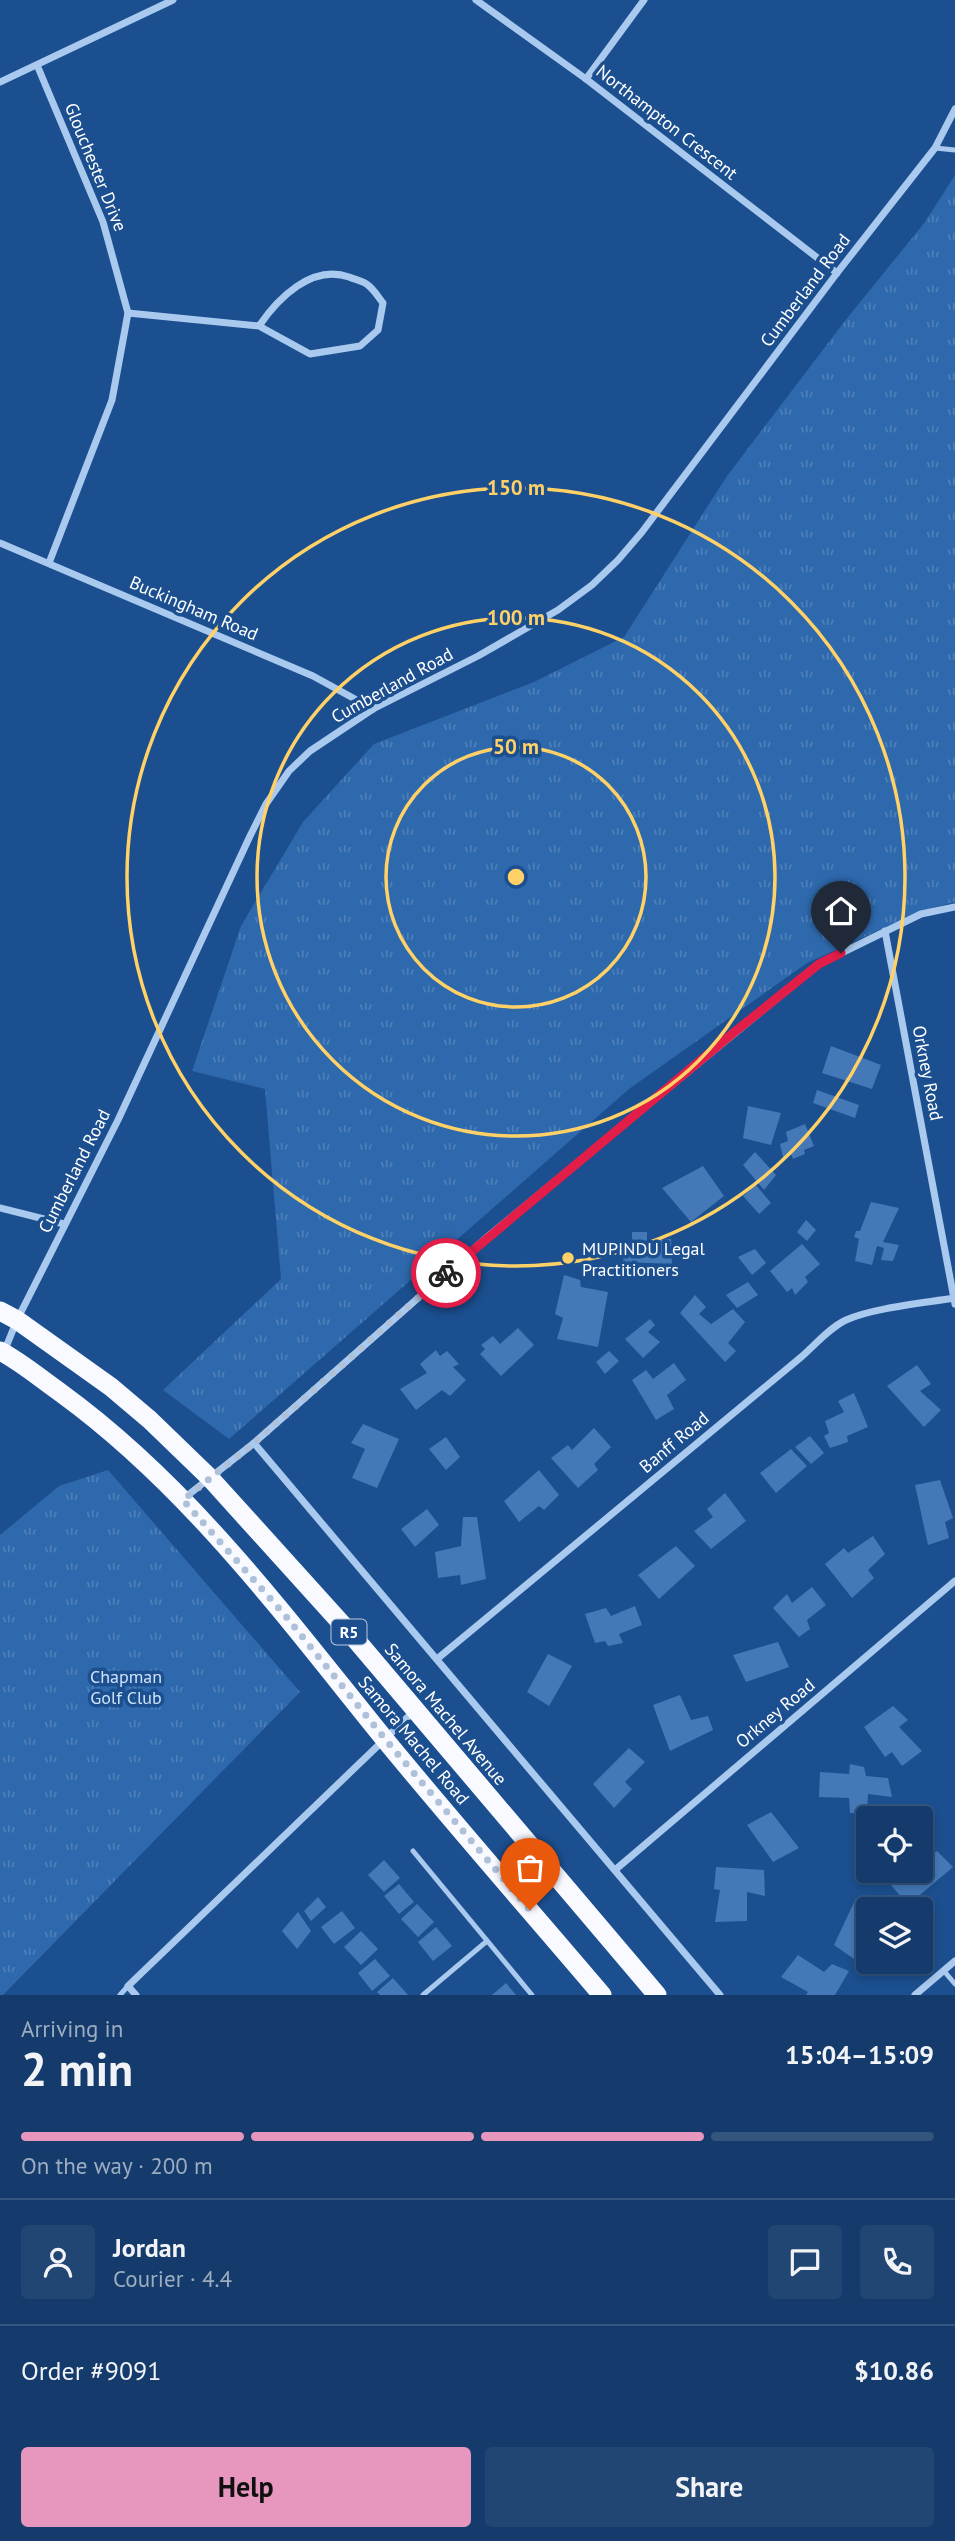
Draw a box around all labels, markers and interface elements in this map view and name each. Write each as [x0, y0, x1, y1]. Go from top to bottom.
street label: Northampton Crescent [592, 60, 742, 184]
street label: Glouchester Drive [60, 99, 132, 235]
street label: Cumberland Road [755, 229, 855, 351]
text: 150 m [487, 474, 545, 501]
street label: Buckingham Road [126, 571, 262, 645]
text: 100 m [487, 604, 545, 631]
street label: Cumberland Road [327, 642, 457, 728]
text: 50 m [493, 733, 539, 760]
centre of rings [504, 865, 528, 889]
pin [811, 881, 871, 953]
icon: home [822, 892, 860, 930]
street label: Orkney Road [908, 1024, 948, 1122]
street label: Cumberland Road [33, 1105, 115, 1237]
place label: MUPINDU Legal Practitioners [582, 1237, 705, 1281]
courier [411, 1238, 481, 1308]
marker: MUPINDU Legal Practitioners [560, 1250, 576, 1266]
icon: bike [427, 1254, 465, 1292]
street label: Banff Road [635, 1406, 713, 1478]
road number: R5 [332, 1620, 366, 1644]
street label: Samora Machel Avenue [380, 1638, 512, 1790]
park label: Chapman Golf Club [90, 1665, 162, 1709]
street label: Samora Machel Road [353, 1671, 475, 1809]
street label: Orkney Road [731, 1673, 819, 1753]
map controls [856, 1806, 933, 1974]
button: locate [856, 1806, 933, 1883]
pin [500, 1838, 560, 1910]
icon: bag [511, 1849, 549, 1887]
button: layers [856, 1897, 933, 1974]
text: Arriving in [21, 2014, 123, 2043]
text: 15:04–15:09 [785, 2038, 934, 2071]
text: 2 min [21, 2039, 133, 2099]
text: On the way · 200 m [21, 2151, 213, 2180]
button: person [21, 2225, 95, 2299]
button: chat [768, 2225, 842, 2299]
button: phone [860, 2225, 934, 2299]
text: Jordan [113, 2231, 186, 2264]
text: Courier · 4.4 [113, 2264, 232, 2293]
text: Order #9091 [21, 2354, 161, 2387]
text: $10.86 [854, 2354, 934, 2387]
button: Help [21, 2447, 471, 2527]
button: Share [485, 2447, 934, 2527]

